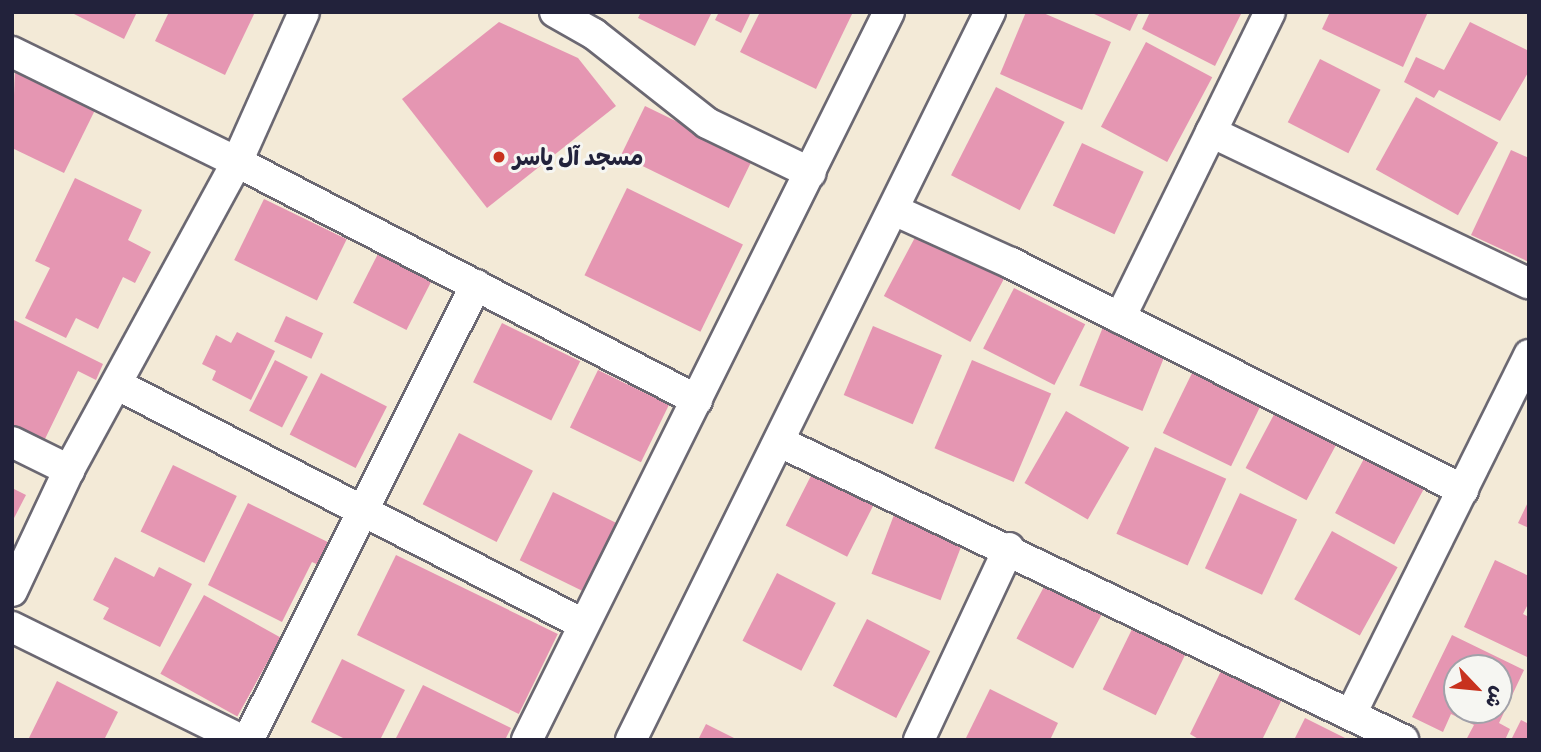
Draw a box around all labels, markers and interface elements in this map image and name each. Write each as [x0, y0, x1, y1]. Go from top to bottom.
place label: مسجد آل ياسر [513, 143, 643, 171]
marker: مسجد آل ياسر [491, 149, 507, 165]
north arrow [1443, 654, 1513, 724]
text: ش [1481, 683, 1510, 712]

